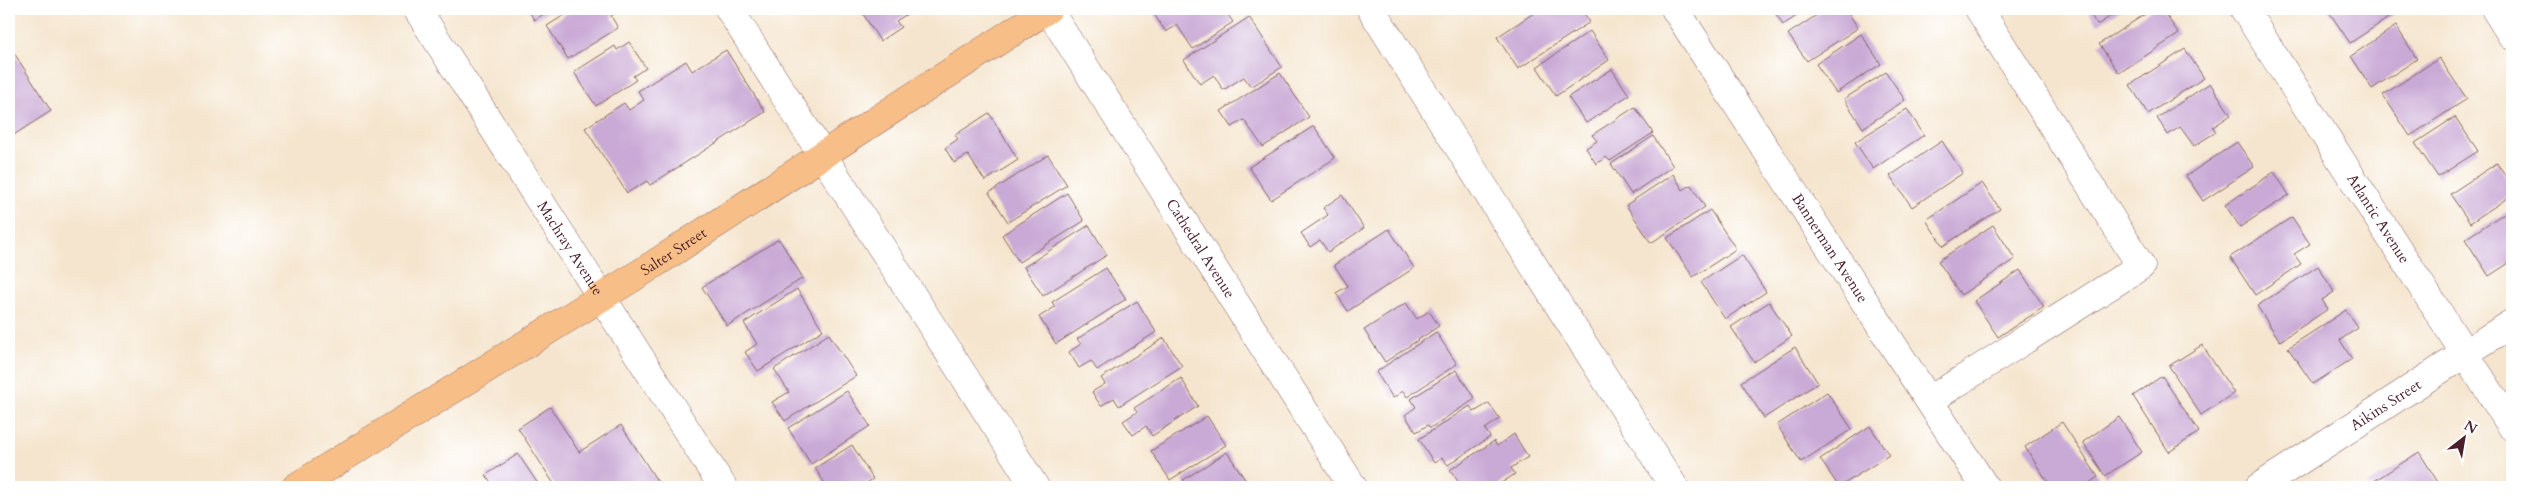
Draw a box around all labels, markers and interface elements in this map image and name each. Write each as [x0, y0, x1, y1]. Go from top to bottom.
street label: Atlantic Avenue [2342, 170, 2415, 267]
street label: Bannerman Avenue [1787, 190, 1873, 307]
street label: Cathedral Avenue [1162, 195, 1240, 302]
street label: Machray Avenue [533, 197, 608, 299]
street label: Salter Street [637, 223, 711, 280]
street label: Aikins Street [2346, 374, 2425, 435]
north arrow [2438, 414, 2488, 464]
text: N [2460, 416, 2481, 439]

